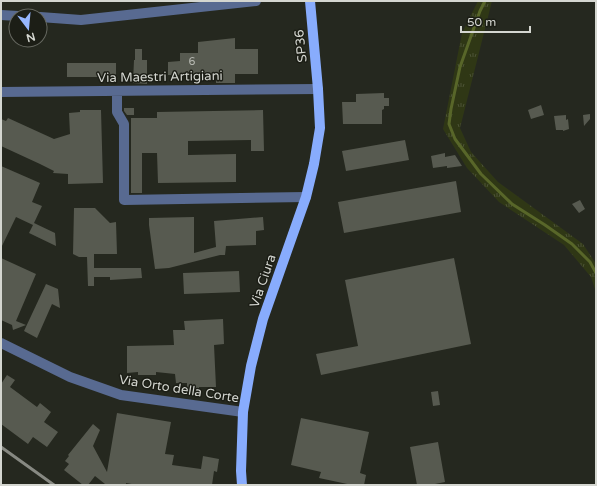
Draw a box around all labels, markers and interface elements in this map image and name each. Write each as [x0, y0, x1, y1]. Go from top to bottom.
north arrow [8, 8, 48, 48]
scale bar [461, 8, 530, 34]
text: 50 m [467, 15, 496, 29]
street label: SP36 [291, 29, 311, 63]
text: N [25, 30, 37, 45]
house number: 6 [189, 55, 196, 68]
street label: Via Maestri Artigiani [97, 68, 223, 86]
street label: Via Ciura [246, 252, 280, 310]
street label: Via Orto della Corte [118, 372, 240, 406]

